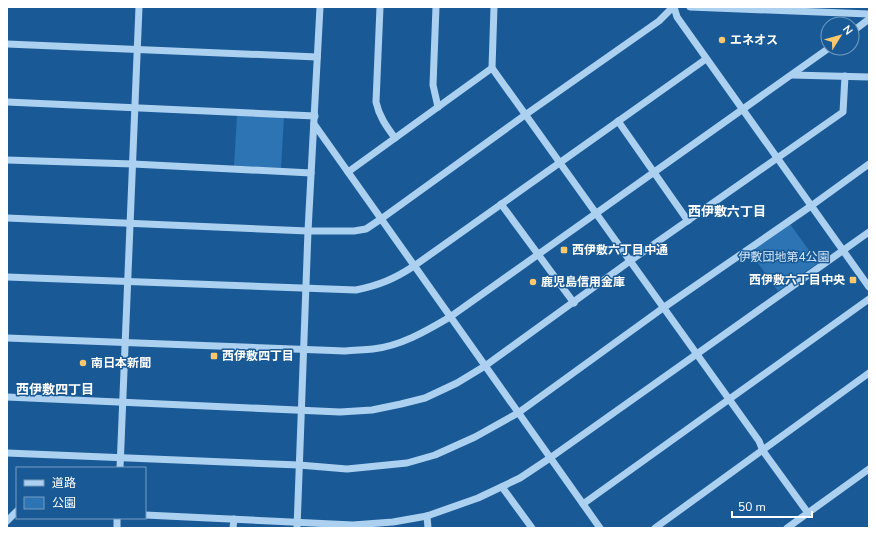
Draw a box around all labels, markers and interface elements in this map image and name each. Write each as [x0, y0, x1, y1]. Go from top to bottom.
north arrow [820, 16, 860, 56]
text: N [839, 22, 856, 38]
place label: エネオス [730, 32, 778, 48]
marker: エネオス [717, 35, 727, 45]
district label: 西伊敷六丁目 [688, 203, 766, 221]
place label: 西伊敷六丁目中通 [572, 242, 668, 258]
marker: 西伊敷六丁目中通 [559, 245, 569, 255]
park label: 伊敷団地第4公園 [738, 249, 830, 265]
place label: 西伊敷六丁目中央 [749, 272, 845, 288]
place label: 鹿児島信用金庫 [541, 274, 625, 290]
marker: 西伊敷六丁目中央 [848, 275, 858, 285]
marker: 鹿児島信用金庫 [528, 277, 538, 287]
place label: 西伊敷四丁目 [222, 348, 294, 364]
marker: 西伊敷四丁目 [209, 351, 219, 361]
place label: 南日本新聞 [91, 355, 151, 371]
marker: 南日本新聞 [78, 358, 88, 368]
district label: 西伊敷四丁目 [16, 381, 94, 399]
legend [16, 467, 146, 519]
text: 道路 [52, 475, 76, 491]
scale bar [732, 493, 812, 519]
text: 公園 [52, 495, 76, 511]
text: 50 m [738, 499, 766, 515]

